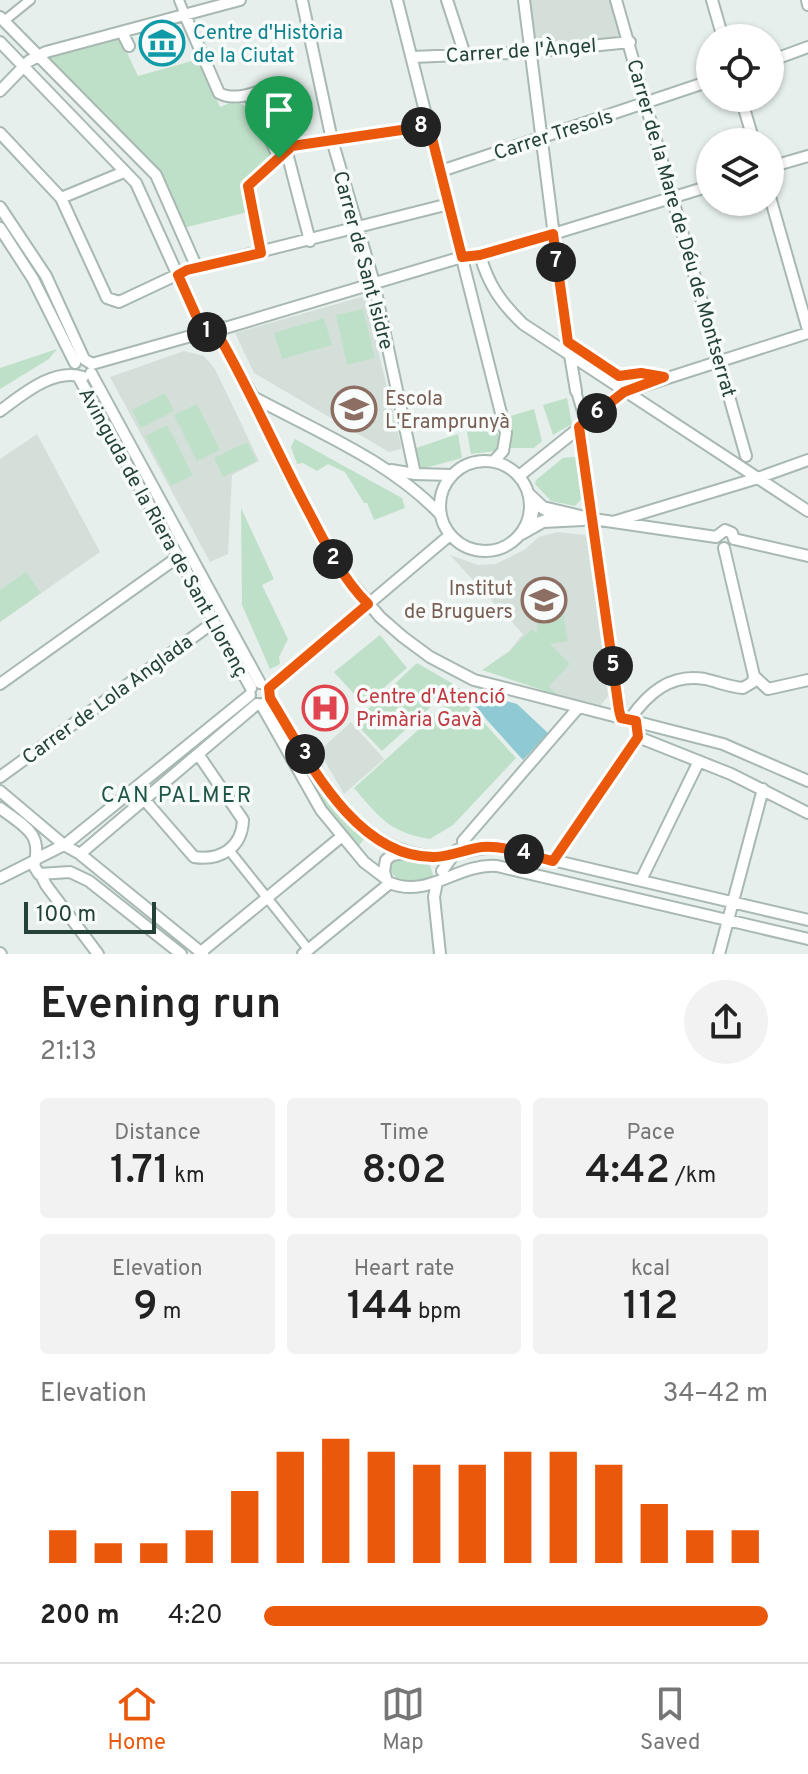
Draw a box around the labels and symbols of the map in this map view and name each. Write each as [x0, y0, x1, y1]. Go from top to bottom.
museum icon: Centre d'Història de la Ciutat [138, 19, 186, 67]
place label: Centre d'Història de la Ciutat [193, 21, 343, 70]
street label: Carrer de l'Àngel [445, 32, 597, 70]
street label: Carrer de la Mare de Déu de Montserrat [619, 57, 741, 401]
pin [245, 76, 313, 158]
street label: Carrer Tresols [491, 104, 617, 167]
pin: 8 [401, 107, 441, 147]
street label: Carrer de Sant Isidre [326, 168, 398, 353]
pin: 7 [536, 242, 576, 282]
pin: 1 [187, 312, 227, 352]
street label: Avinguda de la Riera de Sant Llorenç [72, 383, 253, 682]
school or university icon: Escola L'Eramprunyà [330, 385, 378, 433]
place label: Escola L'Eramprunyà [385, 387, 510, 436]
pin: 6 [577, 393, 617, 433]
pin: 2 [313, 539, 353, 579]
school or university icon: Institut de Bruguers [520, 576, 568, 624]
place label: Institut de Bruguers [404, 577, 513, 626]
street label: Carrer de Lola Anglada [18, 630, 199, 771]
pin: 5 [593, 646, 633, 686]
hospital icon: Centre d'Atenció Primària Gavà [301, 684, 349, 732]
place label: Centre d'Atenció Primària Gavà [356, 685, 505, 734]
pin: 3 [285, 734, 325, 774]
district label: CAN PALMER [101, 783, 253, 810]
pin: 4 [504, 834, 544, 874]
scale bar [24, 898, 156, 934]

